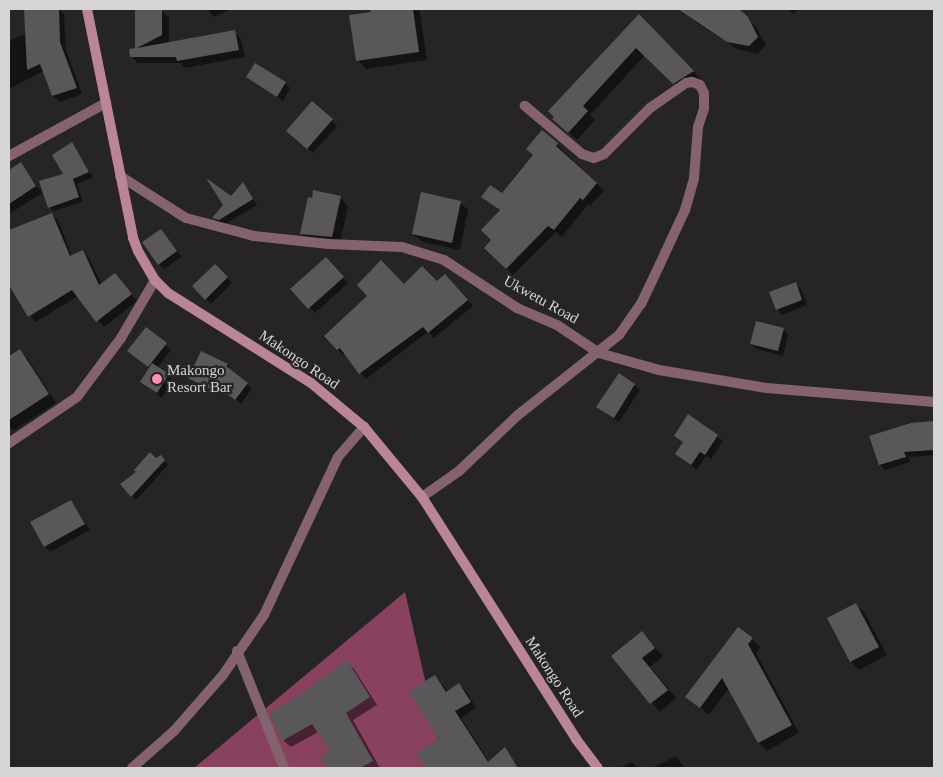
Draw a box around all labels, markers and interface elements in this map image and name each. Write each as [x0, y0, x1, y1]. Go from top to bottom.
street label: Ukwetu Road [500, 272, 582, 328]
street label: Makongo Road [255, 327, 343, 393]
place label: Makongo Resort Bar [167, 361, 232, 396]
marker: Makongo Resort Bar [151, 373, 163, 385]
street label: Makongo Road [521, 633, 587, 721]

